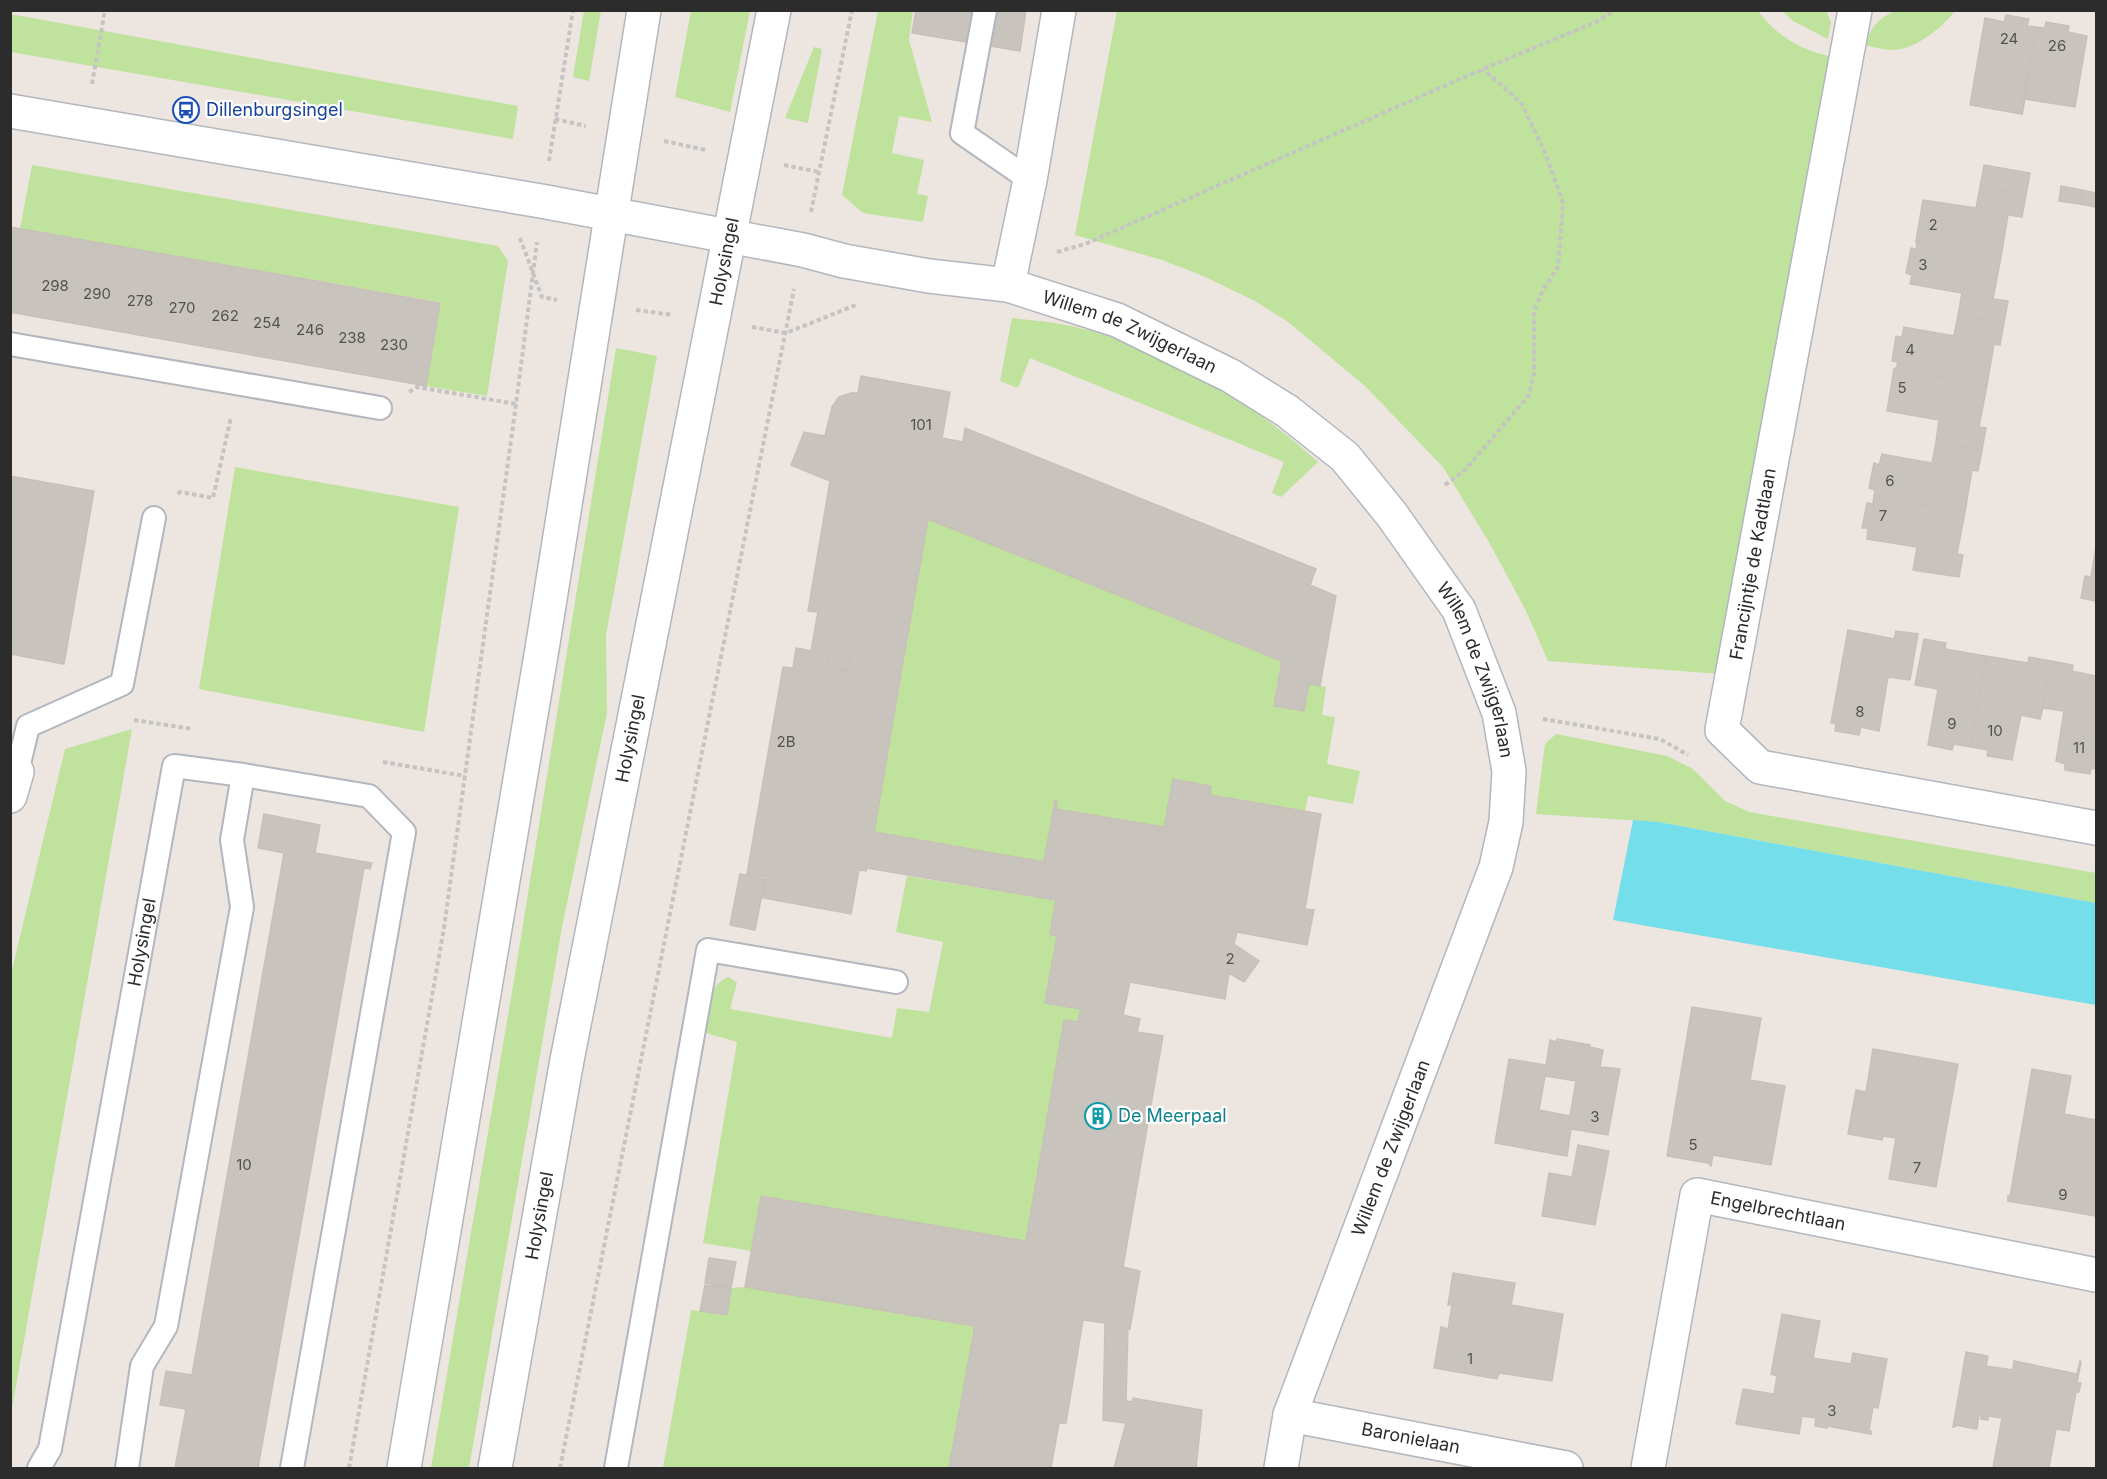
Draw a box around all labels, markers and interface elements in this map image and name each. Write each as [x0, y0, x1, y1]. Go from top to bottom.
house number: 24 [2000, 29, 2018, 48]
house number: 26 [2048, 36, 2066, 55]
bus stop icon: Dillenburgsingel [171, 95, 201, 125]
place label: Dillenburgsingel [206, 99, 343, 120]
house number: 2 [1928, 215, 1938, 234]
street label: Holysingel [705, 216, 743, 307]
house number: 3 [1918, 255, 1928, 274]
house number: 298 [41, 276, 69, 295]
house number: 290 [83, 284, 111, 303]
street label: Willem de Zwijgerlaan [1040, 286, 1220, 377]
house number: 278 [127, 291, 153, 310]
house number: 270 [169, 298, 195, 317]
house number: 262 [211, 306, 239, 325]
house number: 254 [253, 313, 281, 332]
house number: 246 [296, 320, 324, 339]
house number: 238 [338, 328, 366, 347]
house number: 230 [380, 335, 408, 354]
house number: 4 [1905, 340, 1915, 359]
house number: 5 [1897, 378, 1907, 397]
house number: 101 [910, 415, 932, 434]
street label: Francijntje de Kadtlaan [1725, 466, 1780, 661]
house number: 6 [1885, 471, 1895, 490]
house number: 7 [1879, 506, 1887, 525]
street label: Willem de Zwijgerlaan [1433, 578, 1518, 759]
street label: Holysingel [611, 693, 649, 784]
house number: 8 [1855, 702, 1865, 721]
house number: 9 [1947, 714, 1957, 733]
house number: 10 [1987, 721, 2003, 740]
house number: 2B [777, 732, 795, 751]
house number: 11 [2073, 738, 2085, 757]
street label: Holysingel [123, 896, 160, 988]
house number: 2 [1225, 949, 1235, 968]
street label: Willem de Zwijgerlaan [1347, 1057, 1434, 1239]
building icon: De Meerpaal [1083, 1101, 1113, 1131]
place label: De Meerpaal [1118, 1105, 1227, 1126]
house number: 3 [1590, 1107, 1600, 1126]
house number: 5 [1688, 1135, 1698, 1154]
house number: 10 [236, 1155, 252, 1174]
house number: 7 [1913, 1158, 1921, 1177]
street label: Holysingel [521, 1170, 557, 1262]
house number: 9 [2058, 1185, 2068, 1204]
street label: Engelbrechtlaan [1709, 1187, 1848, 1235]
house number: 1 [1467, 1349, 1473, 1368]
house number: 3 [1827, 1401, 1837, 1420]
street label: Baronielaan [1360, 1418, 1462, 1457]

